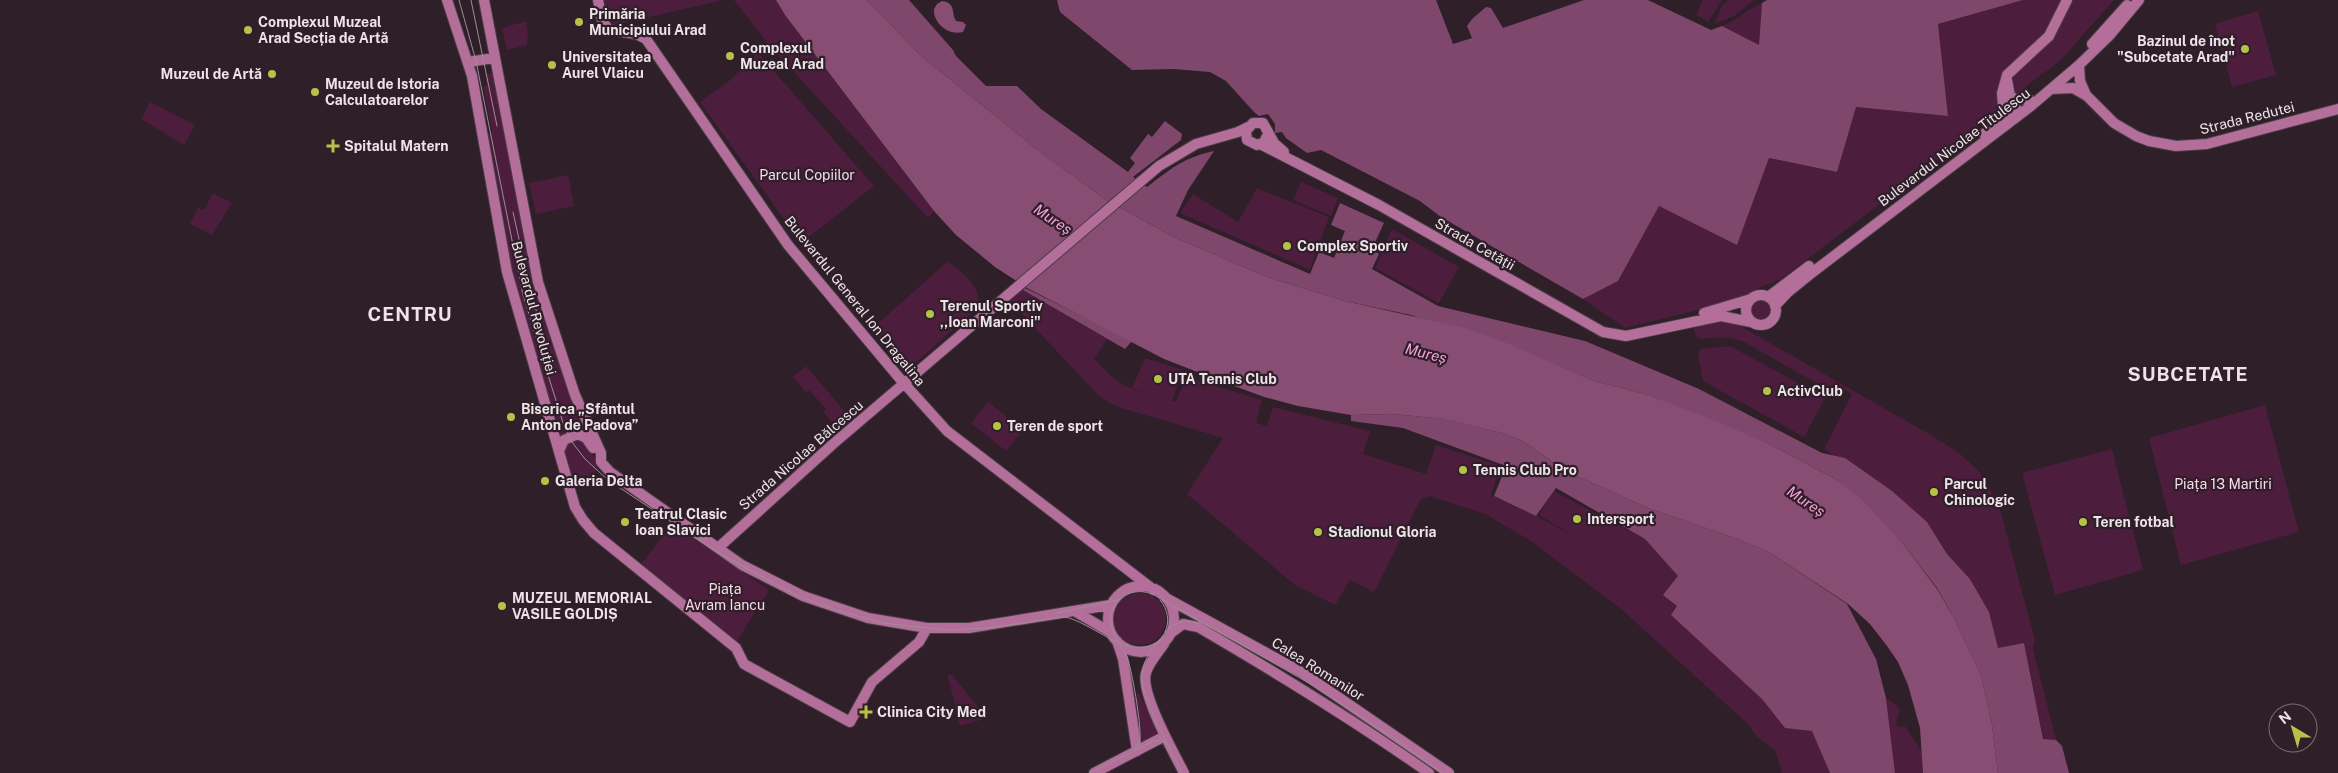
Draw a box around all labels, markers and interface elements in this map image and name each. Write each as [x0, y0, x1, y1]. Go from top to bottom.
place label: Primăria Municipiului Arad [589, 6, 706, 38]
place label: Complexul Muzeal Arad Secția de Artă [258, 14, 388, 46]
marker: Primăria Municipiului Arad [573, 16, 585, 28]
marker: Complexul Muzeal Arad Secția de Artă [242, 24, 254, 36]
place label: Bazinul de înot "Subcetate Arad" [2117, 33, 2235, 65]
place label: Complexul Muzeal Arad [740, 40, 824, 72]
marker: Bazinul de înot "Subcetate Arad" [2239, 43, 2251, 55]
place label: Universitatea Aurel Vlaicu [562, 49, 651, 81]
marker: Complexul Muzeal Arad [724, 50, 736, 62]
marker: Universitatea Aurel Vlaicu [546, 59, 558, 71]
place label: Muzeul de Artă [161, 66, 262, 82]
marker: Muzeul de Artă [266, 68, 278, 80]
place label: Muzeul de Istoria Calculatoarelor [325, 76, 440, 108]
street label: Bulevardul Nicolae Titulescu [1875, 85, 2033, 209]
marker: Muzeul de Istoria Calculatoarelor [309, 86, 321, 98]
street label: Strada Redutei [2198, 98, 2296, 138]
place label: Spitalul Matern [344, 138, 449, 154]
marker: Spitalul Matern [326, 139, 340, 153]
park label: Parcul Copiilor [759, 167, 855, 183]
water label: Mureș [1031, 200, 1075, 238]
street label: Bulevardul General Ion Dragalina [781, 213, 929, 389]
street label: Strada Cetății [1432, 215, 1518, 273]
place label: Complex Sportiv [1297, 238, 1409, 254]
street label: Bulevardul Revoluției [508, 239, 560, 377]
marker: Complex Sportiv [1281, 240, 1293, 252]
place label: Terenul Sportiv ,,Ioan Marconi" [940, 298, 1043, 330]
district label: CENTRU [368, 303, 452, 325]
marker: Terenul Sportiv ,,Ioan Marconi" [924, 308, 936, 320]
water label: Mureș [1403, 340, 1449, 366]
district label: SUBCETATE [2127, 363, 2249, 385]
place label: UTA Tennis Club [1168, 371, 1277, 387]
marker: UTA Tennis Club [1152, 373, 1164, 385]
place label: ActivClub [1777, 383, 1843, 399]
marker: ActivClub [1761, 385, 1773, 397]
street label: Strada Nicolae Bălcescu [736, 397, 866, 513]
place label: Biserica „Sfântul Anton de Padova” [521, 401, 638, 433]
marker: Biserica „Sfântul Anton de Padova” [505, 411, 517, 423]
place label: Teren de sport [1007, 418, 1103, 434]
marker: Teren de sport [991, 420, 1003, 432]
place label: Tennis Club Pro [1473, 462, 1577, 478]
marker: Tennis Club Pro [1457, 464, 1469, 476]
place label: Galeria Delta [555, 473, 642, 489]
marker: Galeria Delta [539, 475, 551, 487]
place label: Parcul Chinologic [1944, 476, 2015, 508]
park label: Piața 13 Martiri [2174, 476, 2272, 492]
water label: Mureș [1784, 482, 1828, 520]
marker: Parcul Chinologic [1928, 486, 1940, 498]
place label: Teatrul Clasic Ioan Slavici [635, 506, 728, 538]
place label: Intersport [1587, 511, 1654, 527]
marker: Intersport [1571, 513, 1583, 525]
place label: Teren fotbal [2093, 514, 2174, 530]
marker: Teatrul Clasic Ioan Slavici [619, 516, 631, 528]
marker: Teren fotbal [2077, 516, 2089, 528]
place label: Stadionul Gloria [1328, 524, 1436, 540]
marker: Stadionul Gloria [1312, 526, 1324, 538]
park label: Piața Avram Iancu [685, 581, 765, 613]
place label: MUZEUL MEMORIAL VASILE GOLDIȘ [512, 590, 652, 622]
marker: MUZEUL MEMORIAL VASILE GOLDIȘ [496, 600, 508, 612]
street label: Calea Romanilor [1269, 634, 1367, 704]
north arrow [2268, 703, 2318, 753]
place label: Clinica City Med [877, 704, 986, 720]
marker: Clinica City Med [859, 705, 873, 719]
text: N [2276, 708, 2294, 727]

